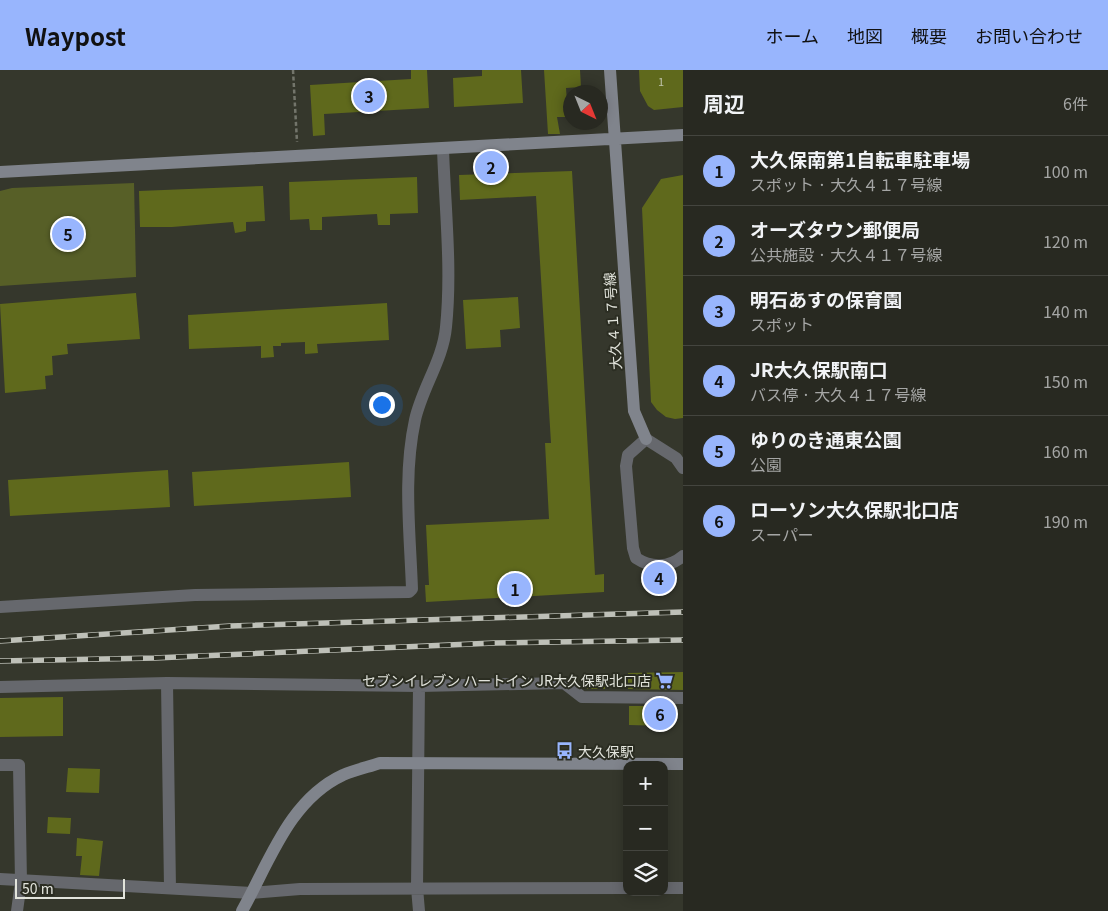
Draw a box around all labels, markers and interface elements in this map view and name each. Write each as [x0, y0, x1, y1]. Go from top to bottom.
text: Waypost [25, 18, 126, 53]
text: ホーム [766, 22, 819, 48]
text: 地図 [847, 22, 883, 48]
text: 概要 [911, 22, 947, 48]
text: お問い合わせ [975, 22, 1083, 48]
house number: 1 [658, 73, 664, 89]
pin: 3 [353, 77, 385, 115]
north arrow [563, 85, 608, 130]
text: 周辺 [703, 88, 745, 118]
text: 6件 [1063, 91, 1088, 115]
text: 大久保南第1自転車駐車場 [750, 145, 970, 172]
pin: 2 [475, 148, 507, 186]
text: 1 [714, 159, 724, 183]
text: 100 m [1043, 159, 1088, 183]
text: スポット · 大久４１７号線 [750, 172, 942, 196]
pin: 5 [52, 215, 84, 253]
text: オーズタウン郵便局 [750, 215, 920, 242]
text: 2 [714, 229, 724, 253]
text: 120 m [1043, 229, 1088, 253]
text: 公共施設 · 大久４１７号線 [750, 242, 942, 266]
street label: 大久４１７号線 [599, 271, 625, 371]
text: 明石あすの保育園 [750, 285, 902, 312]
text: 3 [714, 299, 724, 323]
text: 140 m [1043, 299, 1088, 323]
text: スポット [750, 312, 814, 336]
text: JR大久保駅南口 [750, 355, 888, 382]
text: 4 [714, 369, 724, 393]
text: 150 m [1043, 369, 1088, 393]
text: バス停 · 大久４１７号線 [750, 382, 926, 406]
your location [369, 392, 395, 418]
text: ゆりのき通東公園 [750, 425, 901, 452]
text: 5 [714, 439, 724, 463]
text: 160 m [1043, 439, 1088, 463]
text: 公園 [750, 452, 782, 476]
text: ローソン大久保駅北口店 [750, 495, 959, 522]
text: 6 [714, 509, 724, 533]
text: 190 m [1043, 509, 1088, 533]
text: スーパー [750, 522, 814, 546]
pin: 4 [643, 559, 675, 597]
pin: 1 [499, 570, 531, 608]
place label: セブンイレブン ハートイン JR大久保駅北口店 [362, 670, 651, 690]
supermarket icon: セブンイレブン ハートイン JR大久保駅北口店 [655, 670, 675, 690]
pin: 6 [644, 695, 676, 733]
bus stop icon: 大久保駅 [554, 741, 574, 761]
place label: 大久保駅 [578, 741, 634, 761]
map controls [623, 761, 668, 896]
button: + [623, 761, 668, 806]
button: − [623, 806, 668, 851]
button: layers [623, 851, 668, 896]
scale bar [15, 876, 125, 899]
text: 50 m [22, 878, 54, 898]

